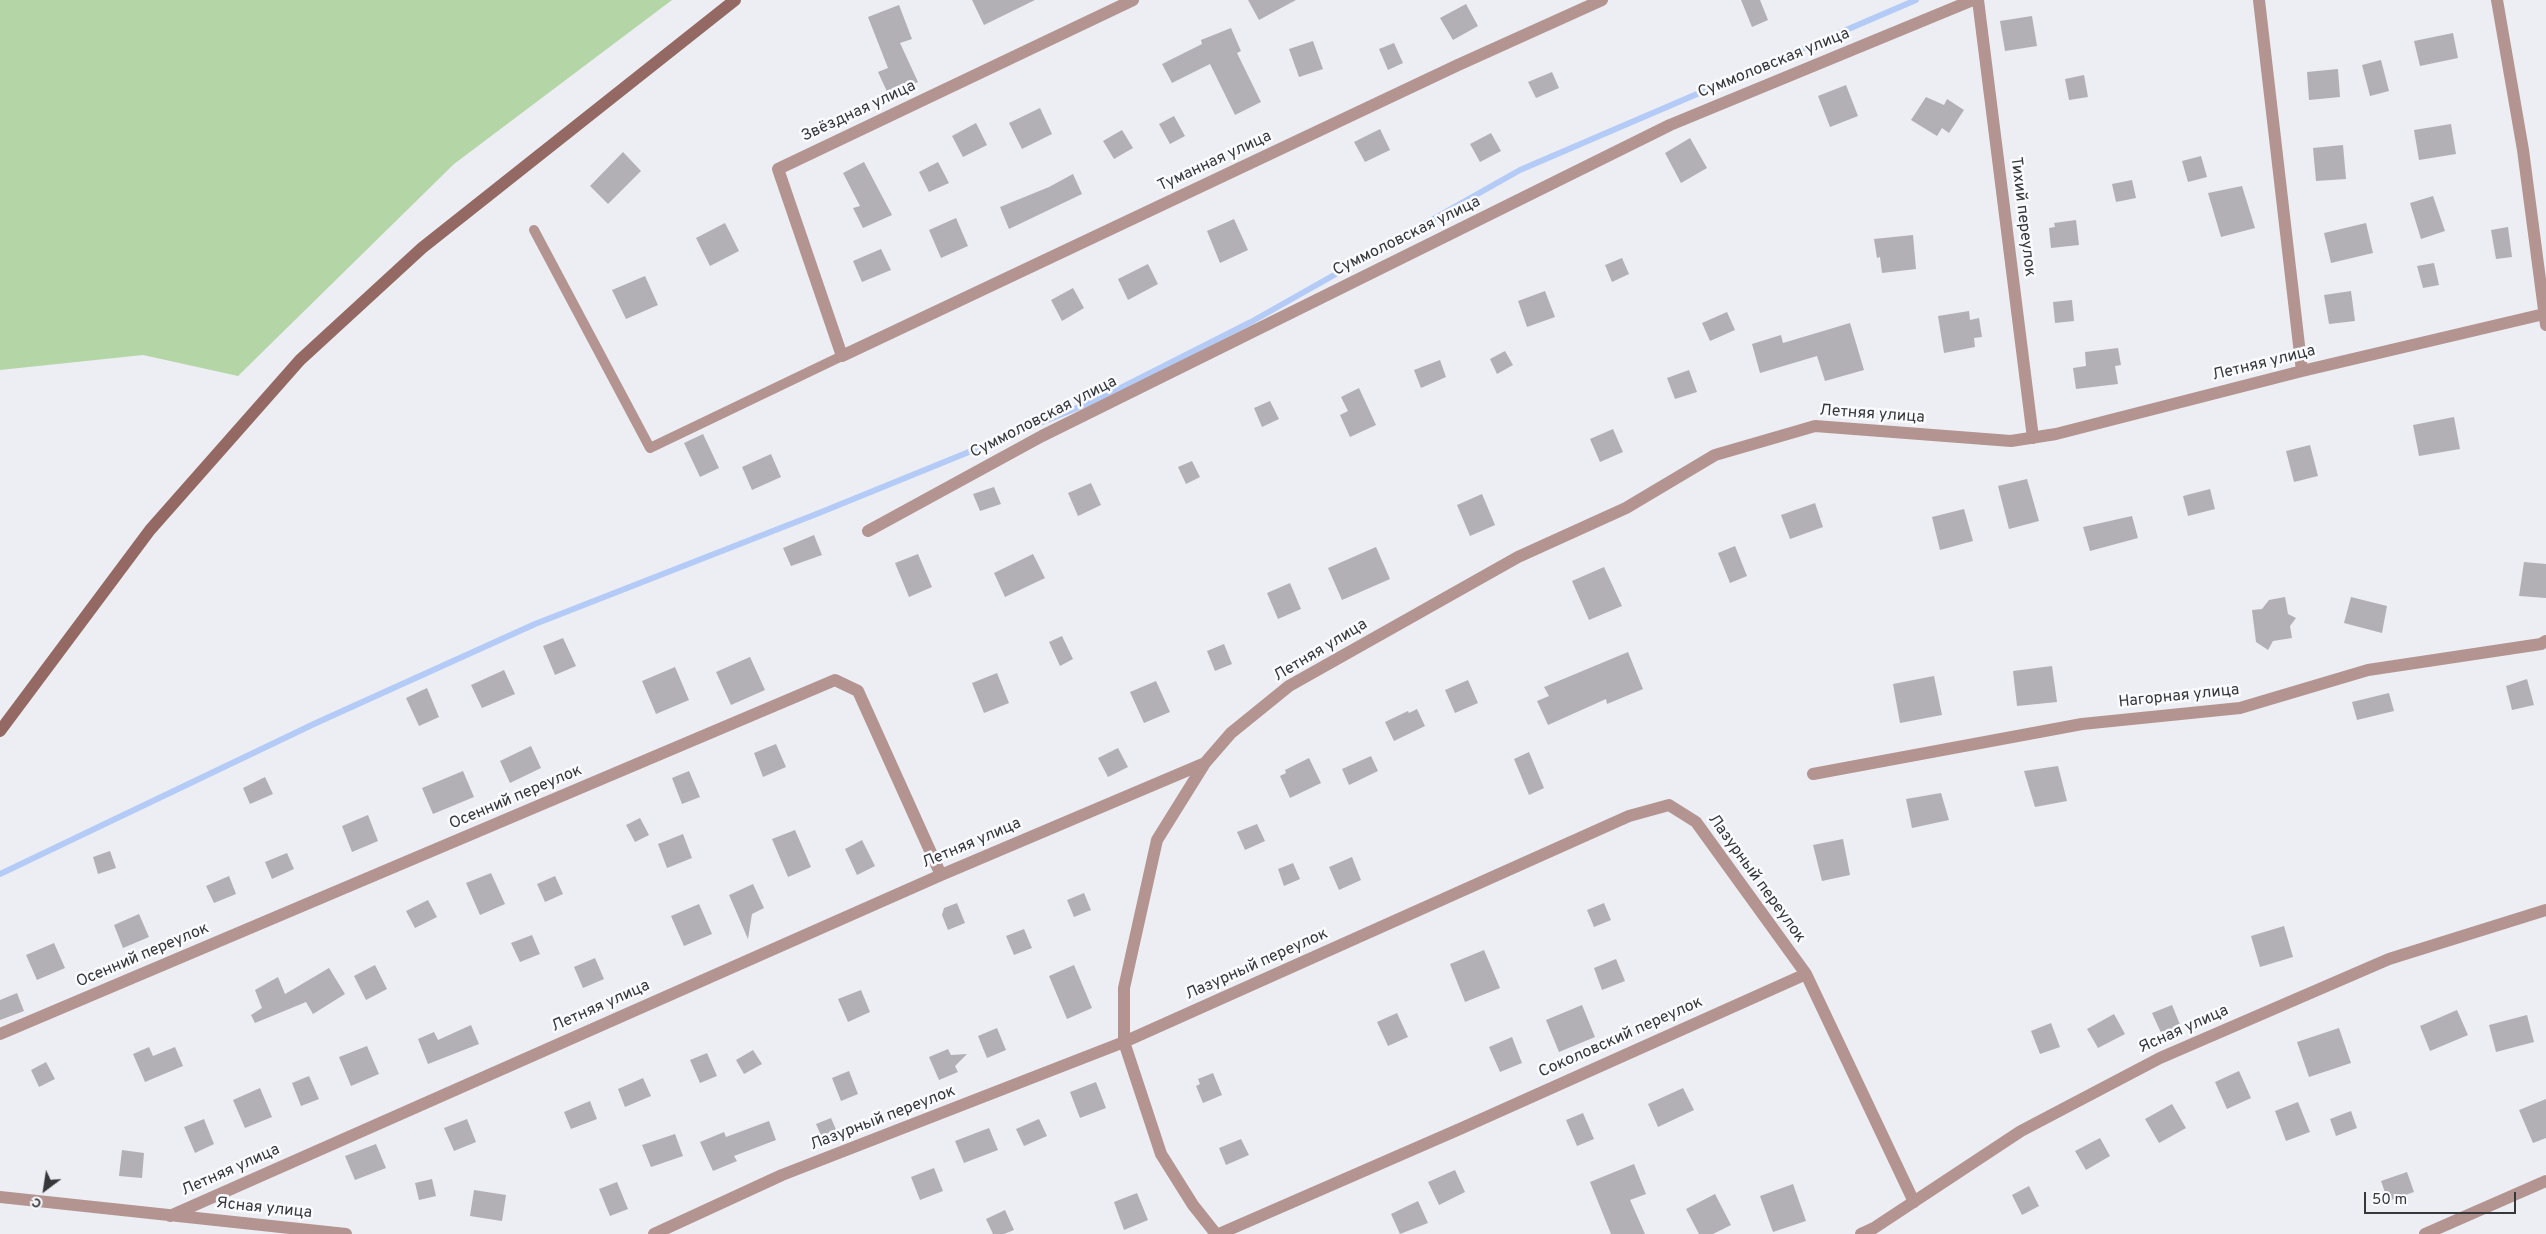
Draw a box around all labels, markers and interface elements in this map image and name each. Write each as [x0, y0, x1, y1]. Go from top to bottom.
street label: Суммоловская улица [1695, 25, 1853, 103]
street label: Звёздная улица [799, 77, 919, 147]
street label: Туманная улица [1155, 127, 1275, 197]
street label: Тихий переулок [2005, 156, 2039, 278]
street label: Суммоловская улица [1330, 193, 1484, 281]
street label: Летняя улица [2210, 342, 2318, 386]
street label: Суммоловская улица [968, 373, 1120, 463]
street label: Летняя улица [1819, 402, 1925, 428]
street label: Летняя улица [1271, 616, 1371, 686]
street label: Нагорная улица [2118, 681, 2240, 713]
street label: Осенний переулок [447, 761, 585, 835]
street label: Лазурный переулок [1703, 811, 1809, 947]
street label: Летняя улица [920, 815, 1024, 873]
street label: Осенний переулок [74, 919, 212, 993]
street label: Лазурный переулок [1183, 925, 1331, 1005]
street label: Летняя улица [549, 977, 653, 1037]
street label: Соколовский переулок [1536, 993, 1706, 1083]
street label: Ясная улица [2136, 1002, 2232, 1058]
street label: Лазурный переулок [808, 1082, 958, 1156]
street label: Летняя улица [179, 1141, 283, 1201]
north arrow [20, 1164, 70, 1214]
scale bar [2366, 1182, 2518, 1214]
text: 50 m [2372, 1191, 2407, 1210]
text: С [29, 1193, 45, 1212]
street label: Ясная улица [215, 1194, 313, 1224]

